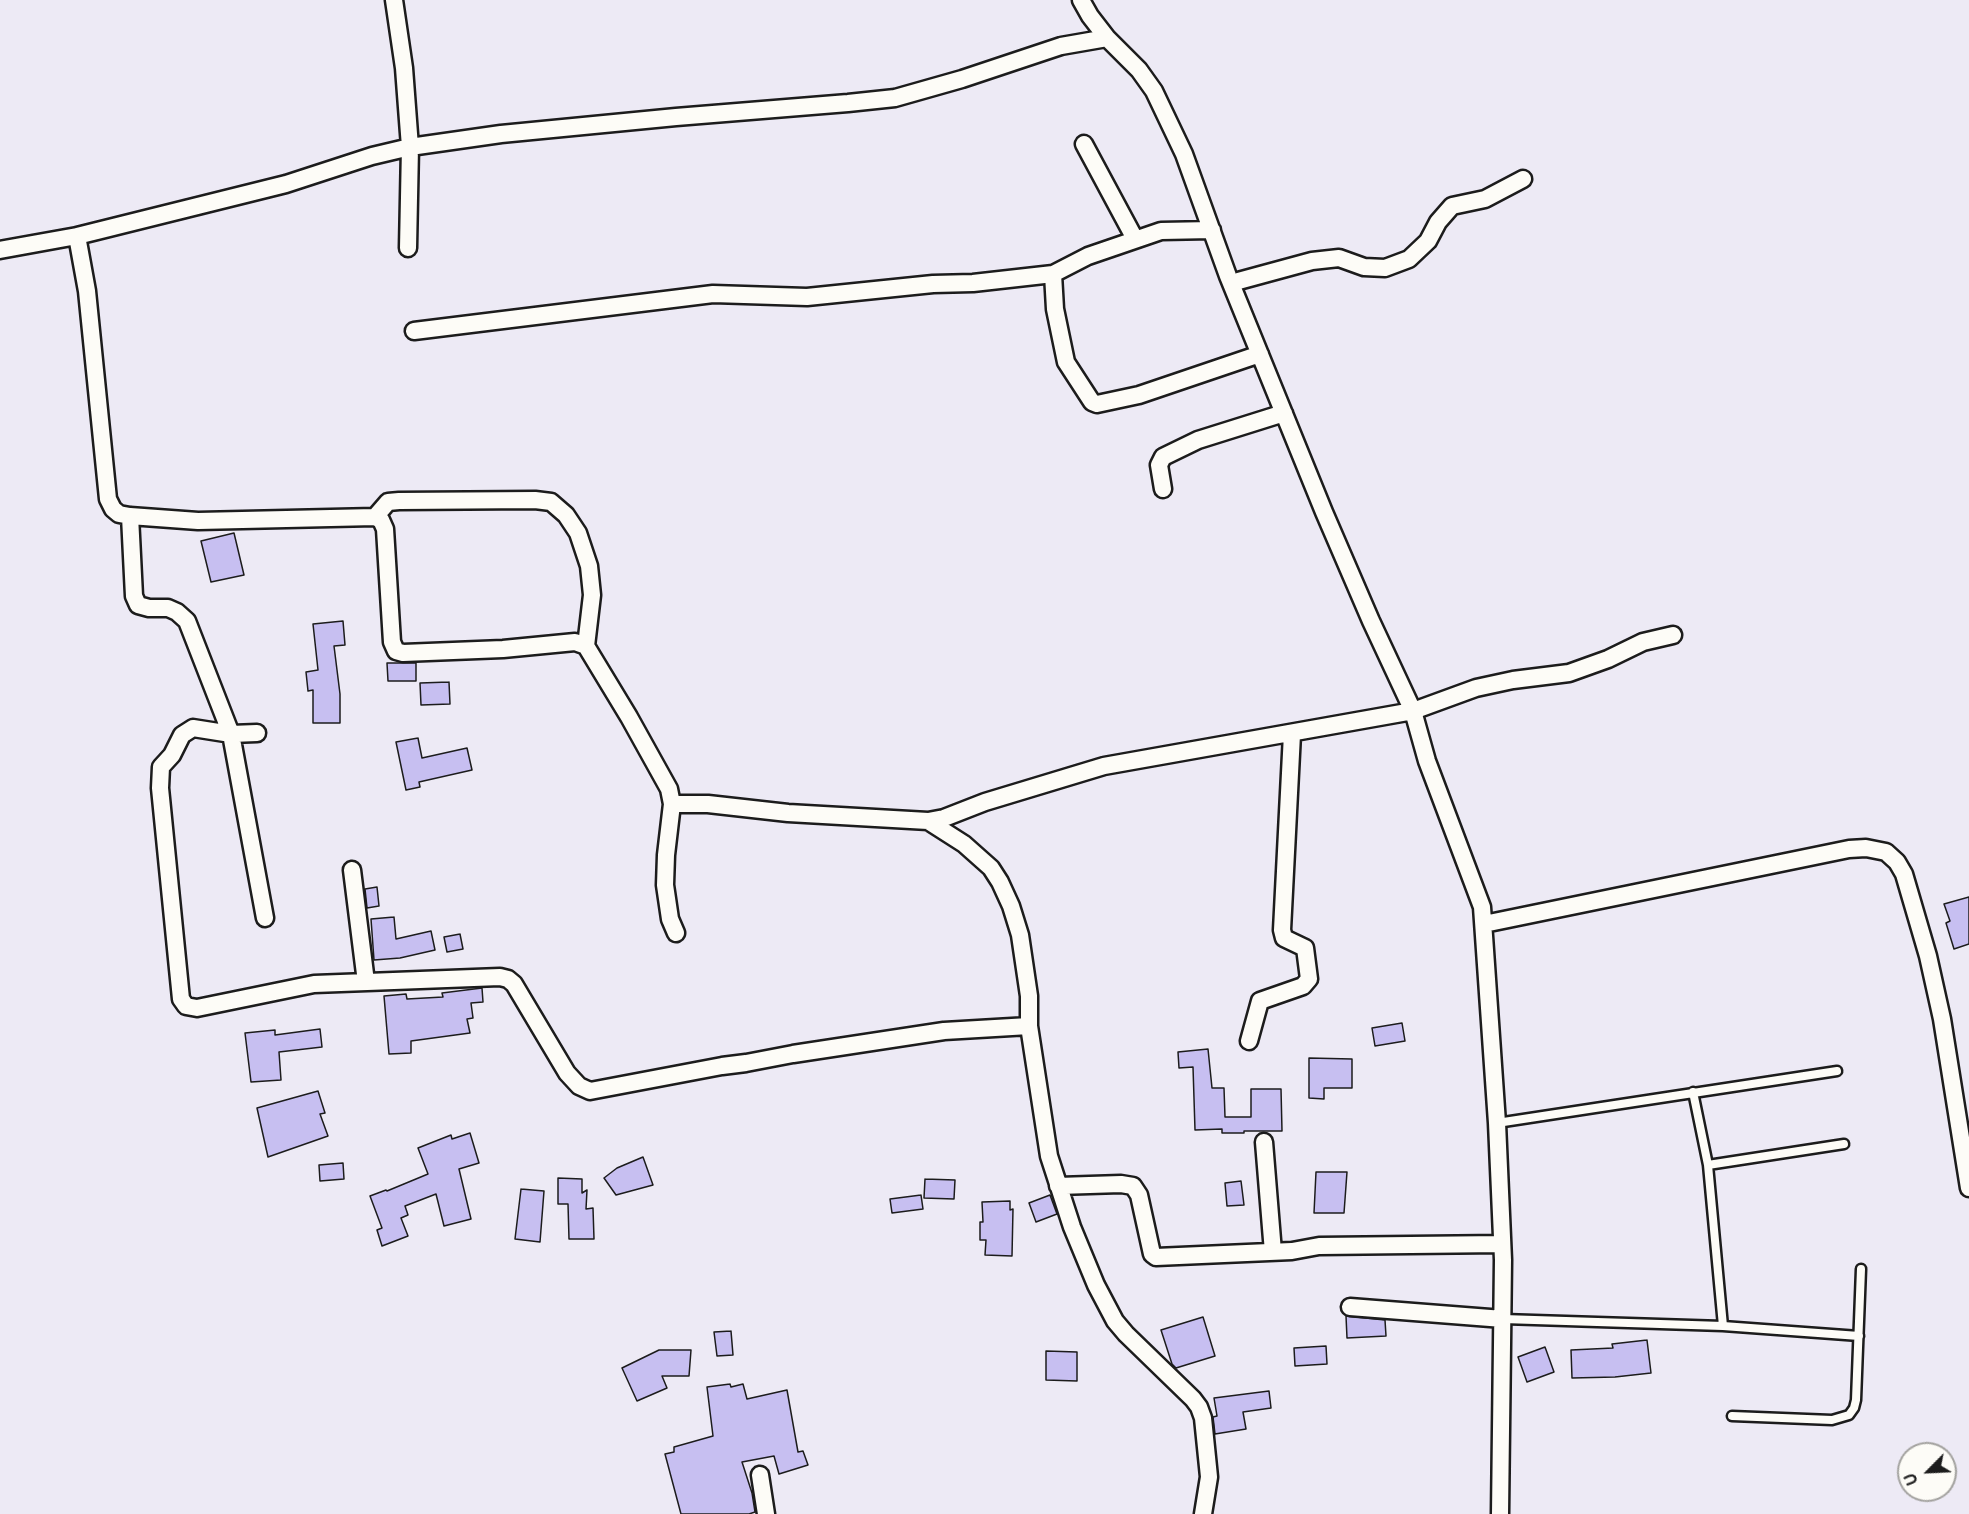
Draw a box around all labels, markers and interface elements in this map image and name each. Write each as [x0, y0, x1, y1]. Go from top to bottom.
north arrow [1897, 1442, 1957, 1502]
text: U [1901, 1470, 1923, 1488]

